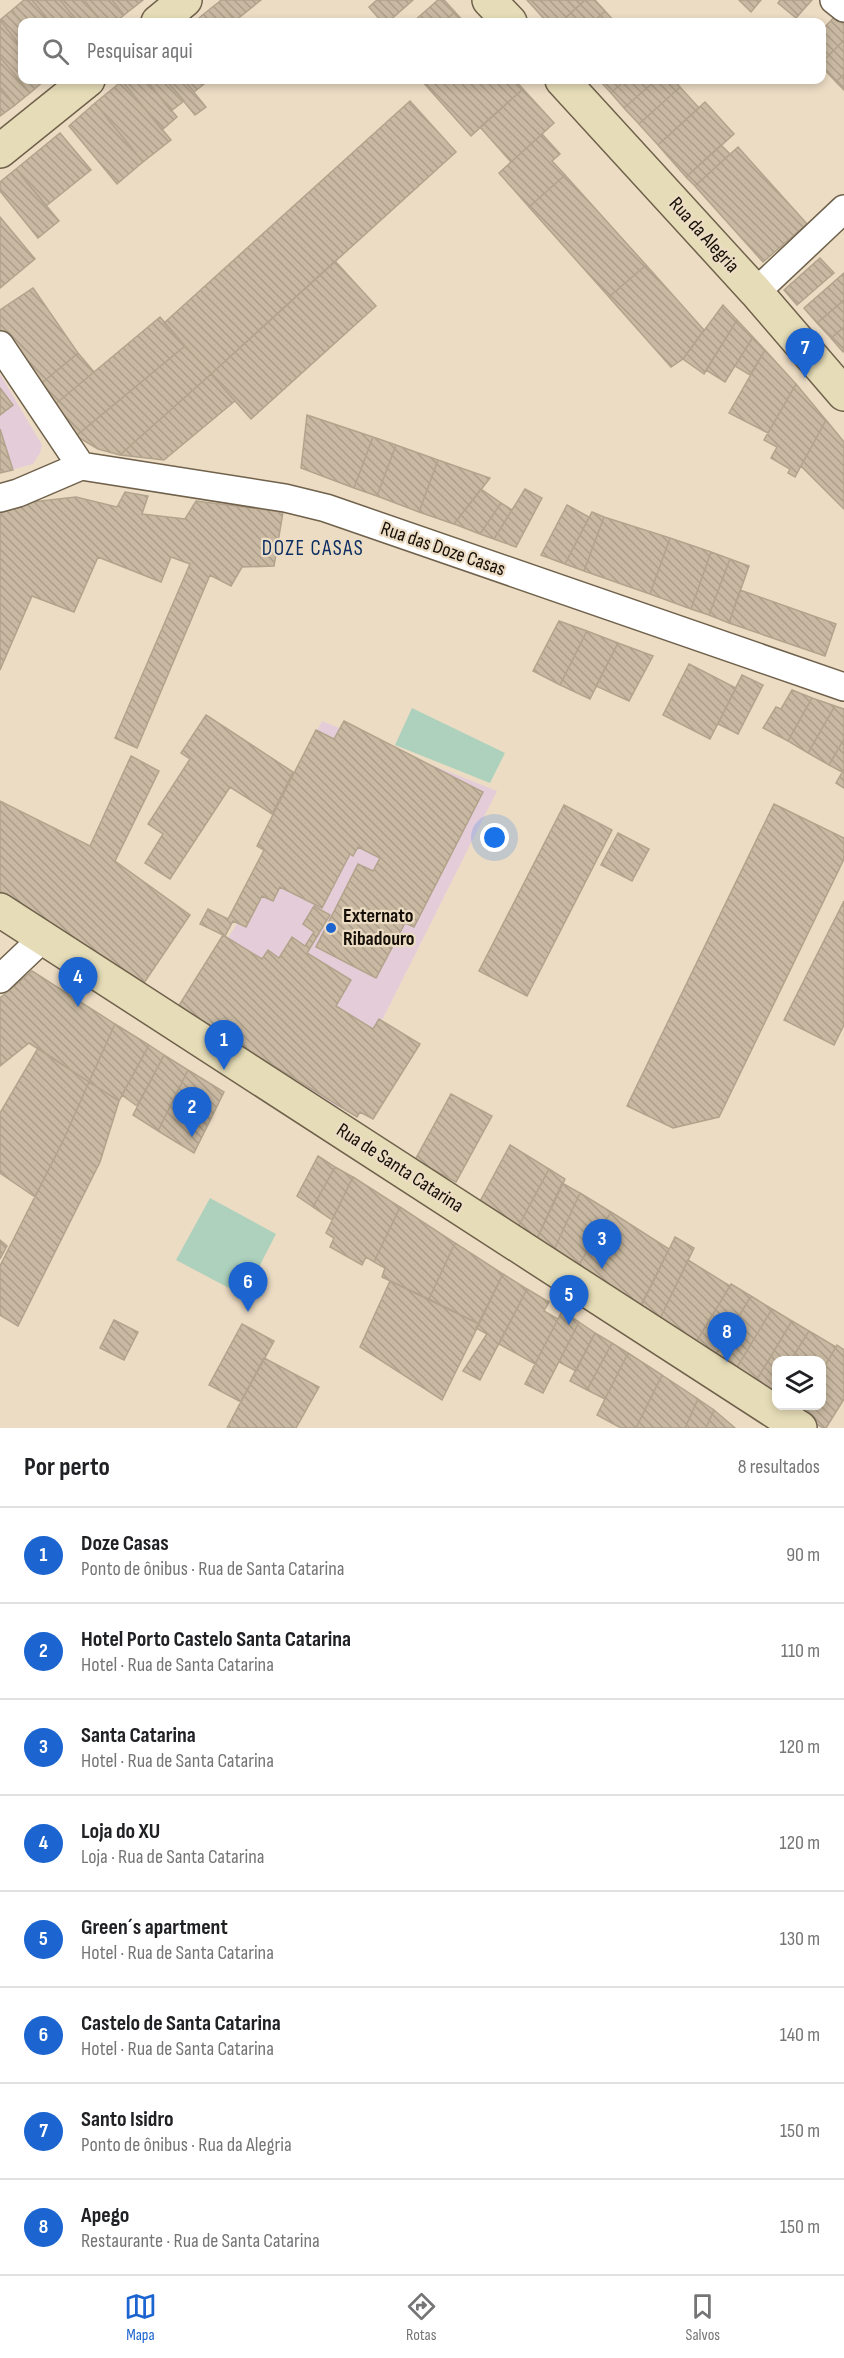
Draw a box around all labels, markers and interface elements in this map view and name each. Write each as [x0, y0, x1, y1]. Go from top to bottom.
search box [18, 18, 826, 84]
icon: search [39, 35, 72, 68]
text: Pesquisar aqui [87, 38, 192, 65]
street label: Rua da Alegria [664, 192, 744, 278]
pin: 7 [786, 328, 824, 378]
street label: Rua das Doze Casas [378, 516, 508, 582]
district label: DOZE CASAS [262, 536, 364, 561]
your location [480, 823, 509, 852]
place label: Externato Ribadouro [343, 904, 415, 951]
marker: Externato Ribadouro [324, 921, 338, 935]
pin: 4 [58, 958, 98, 1007]
pin: 1 [204, 1020, 244, 1070]
pin: 2 [172, 1088, 212, 1137]
street label: Rua de Santa Catarina [332, 1118, 468, 1218]
pin: 3 [582, 1220, 622, 1269]
pin: 6 [228, 1262, 268, 1312]
pin: 5 [550, 1276, 588, 1325]
pin: 8 [708, 1312, 746, 1362]
map controls [772, 1356, 826, 1410]
button: layers [772, 1356, 826, 1410]
text: Por perto [24, 1452, 110, 1483]
text: 8 resultados [738, 1455, 820, 1479]
text: Doze Casas [81, 1530, 169, 1557]
text: 1 [40, 1543, 47, 1567]
text: 90 m [786, 1543, 820, 1567]
text: Ponto de ônibus · Rua de Santa Catarina [81, 1557, 345, 1581]
text: Hotel Porto Castelo Santa Catarina [81, 1626, 351, 1653]
text: 2 [39, 1639, 48, 1663]
text: 110 m [781, 1639, 820, 1663]
text: Hotel · Rua de Santa Catarina [81, 1653, 274, 1677]
text: Santa Catarina [81, 1722, 196, 1749]
text: 3 [39, 1735, 48, 1759]
text: 120 m [780, 1735, 820, 1759]
text: Hotel · Rua de Santa Catarina [81, 1749, 274, 1773]
text: Loja do XU [81, 1818, 160, 1845]
text: 4 [39, 1831, 48, 1855]
text: 120 m [780, 1831, 820, 1855]
text: Loja · Rua de Santa Catarina [81, 1845, 264, 1869]
text: Green´s apartment [81, 1914, 228, 1941]
text: 5 [39, 1927, 48, 1951]
text: 130 m [780, 1927, 820, 1951]
text: Hotel · Rua de Santa Catarina [81, 1941, 274, 1965]
text: Castelo de Santa Catarina [81, 2010, 281, 2037]
text: 6 [39, 2023, 48, 2047]
text: 140 m [780, 2023, 820, 2047]
text: Hotel · Rua de Santa Catarina [81, 2037, 274, 2061]
text: Santo Isidro [81, 2106, 174, 2133]
text: 7 [39, 2119, 48, 2143]
text: 150 m [780, 2119, 820, 2143]
text: Ponto de ônibus · Rua da Alegria [81, 2133, 292, 2157]
text: Apego [81, 2202, 129, 2229]
text: 8 [39, 2215, 48, 2239]
text: 150 m [780, 2215, 820, 2239]
text: Restaurante · Rua de Santa Catarina [81, 2229, 320, 2253]
tab: Mapa [124, 2290, 157, 2345]
tab: Rotas [405, 2290, 438, 2345]
tab: Salvos [686, 2290, 720, 2345]

